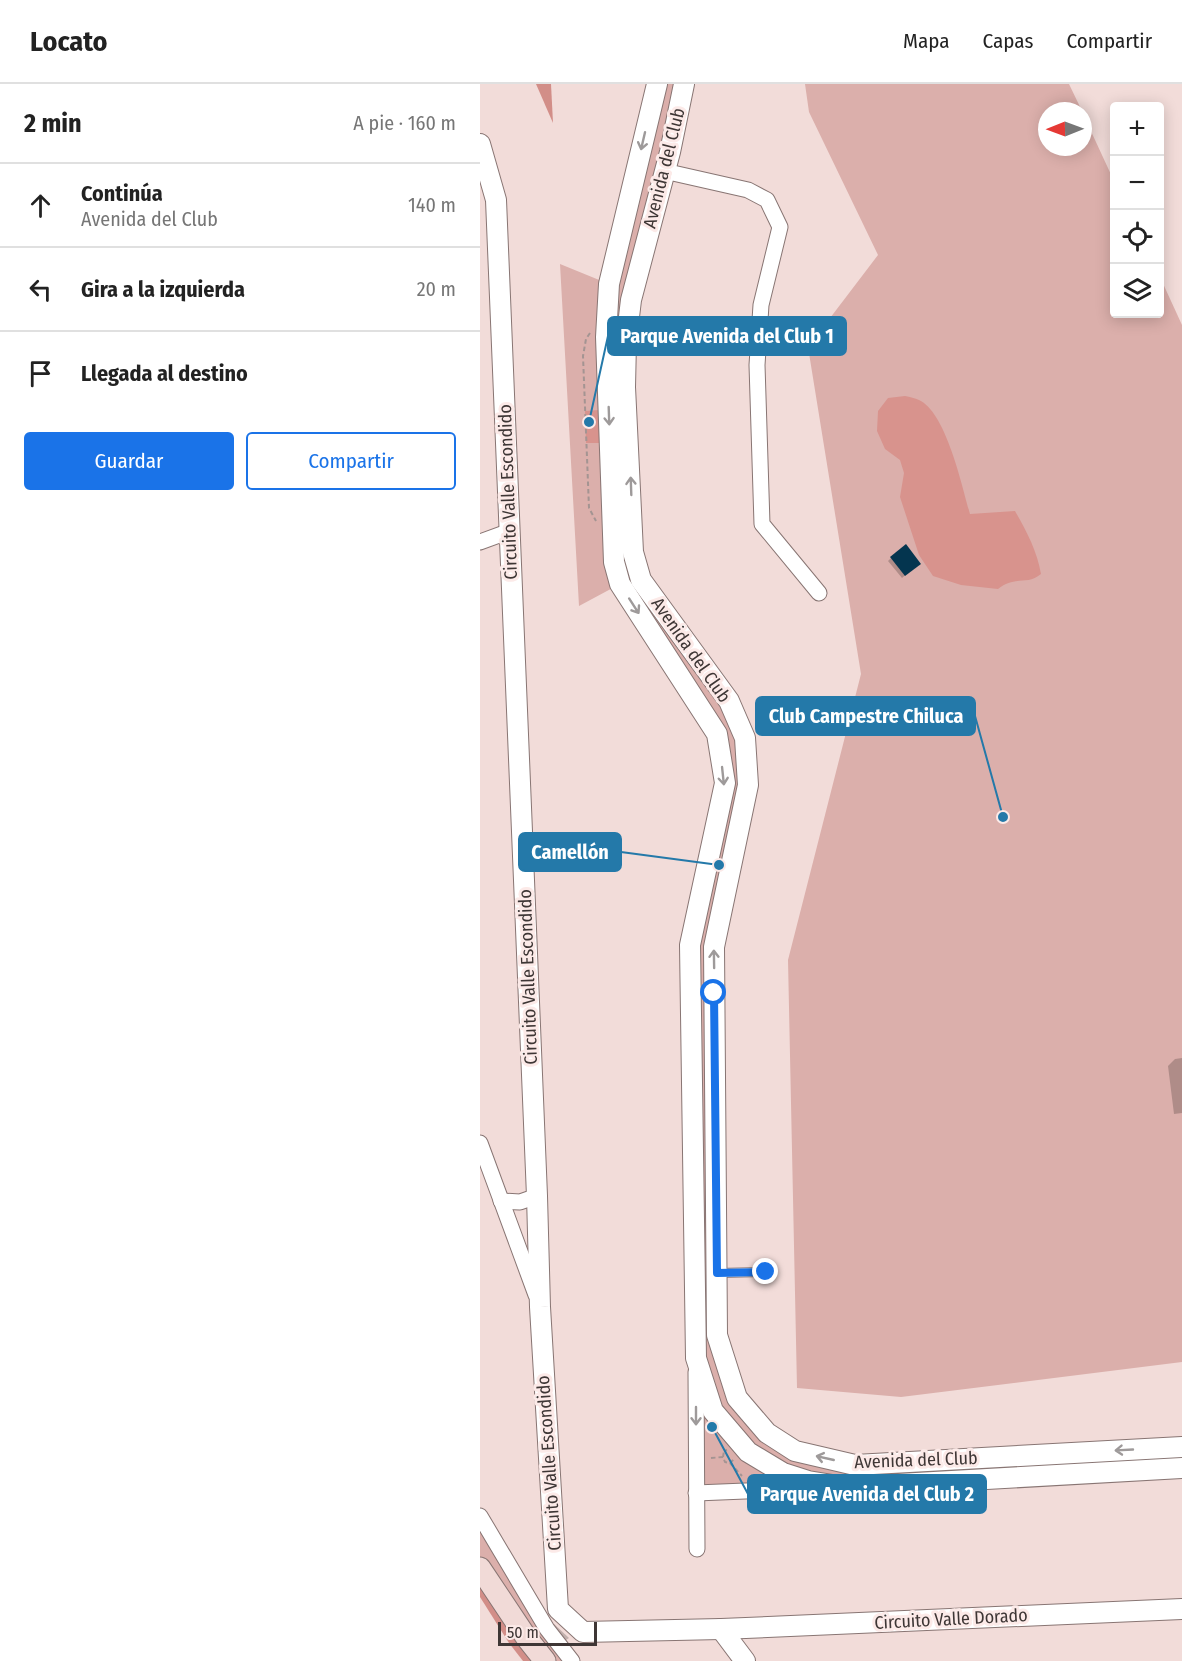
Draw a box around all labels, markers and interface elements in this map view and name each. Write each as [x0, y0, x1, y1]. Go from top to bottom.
text: Locato [30, 25, 108, 58]
text: Mapa [903, 28, 950, 54]
text: Capas [983, 28, 1033, 54]
text: Compartir [1066, 28, 1152, 54]
north arrow [1038, 102, 1092, 156]
map controls [1110, 102, 1164, 318]
button: + [1110, 102, 1164, 156]
street label: Avenida del Club [638, 106, 690, 230]
text: 2 min [24, 108, 82, 139]
text: A pie · 160 m [353, 111, 456, 135]
one-way arrow [637, 131, 648, 150]
button: − [1110, 156, 1164, 210]
text: Continúa [81, 180, 163, 207]
icon: ahead [24, 189, 57, 222]
text: 140 m [408, 193, 456, 217]
text: Avenida del Club [81, 207, 218, 231]
button: locate [1110, 210, 1164, 264]
button: layers [1110, 264, 1164, 318]
icon: left [24, 273, 57, 306]
text: Gira a la izquierda [81, 276, 245, 303]
text: 20 m [417, 277, 456, 301]
callout: Parque Avenida del Club 1 [608, 317, 846, 355]
text: Parque Avenida del Club 1 [620, 324, 834, 348]
icon: arrive [24, 357, 57, 390]
text: Llegada al destino [81, 360, 248, 387]
street label: Circuito Valle Escondido [494, 404, 522, 580]
one-way arrow [603, 405, 615, 425]
button: Guardar [24, 432, 234, 490]
button: Compartir [246, 432, 456, 490]
one-way arrow [625, 476, 636, 496]
street label: Avenida del Club [647, 593, 735, 707]
one-way arrow [628, 597, 640, 614]
callout: Club Campestre Chiluca [756, 697, 975, 735]
text: Club Campestre Chiluca [769, 704, 963, 728]
one-way arrow [718, 766, 729, 785]
callout: Camellón [519, 833, 621, 871]
text: Camellón [531, 840, 609, 864]
street label: Circuito Valle Escondido [514, 889, 542, 1065]
one-way arrow [708, 950, 720, 970]
route start [700, 979, 726, 1005]
route end [752, 1258, 778, 1284]
street label: Circuito Valle Escondido [532, 1375, 566, 1551]
one-way arrow [690, 1406, 702, 1426]
one-way arrow [1114, 1445, 1134, 1456]
street label: Avenida del Club [854, 1447, 978, 1473]
one-way arrow [816, 1452, 835, 1463]
callout: Parque Avenida del Club 2 [748, 1475, 986, 1513]
text: Parque Avenida del Club 2 [760, 1482, 974, 1506]
street label: Circuito Valle Dorado [874, 1604, 1028, 1634]
scale bar [498, 1619, 597, 1646]
text: 50 m [507, 1623, 539, 1642]

